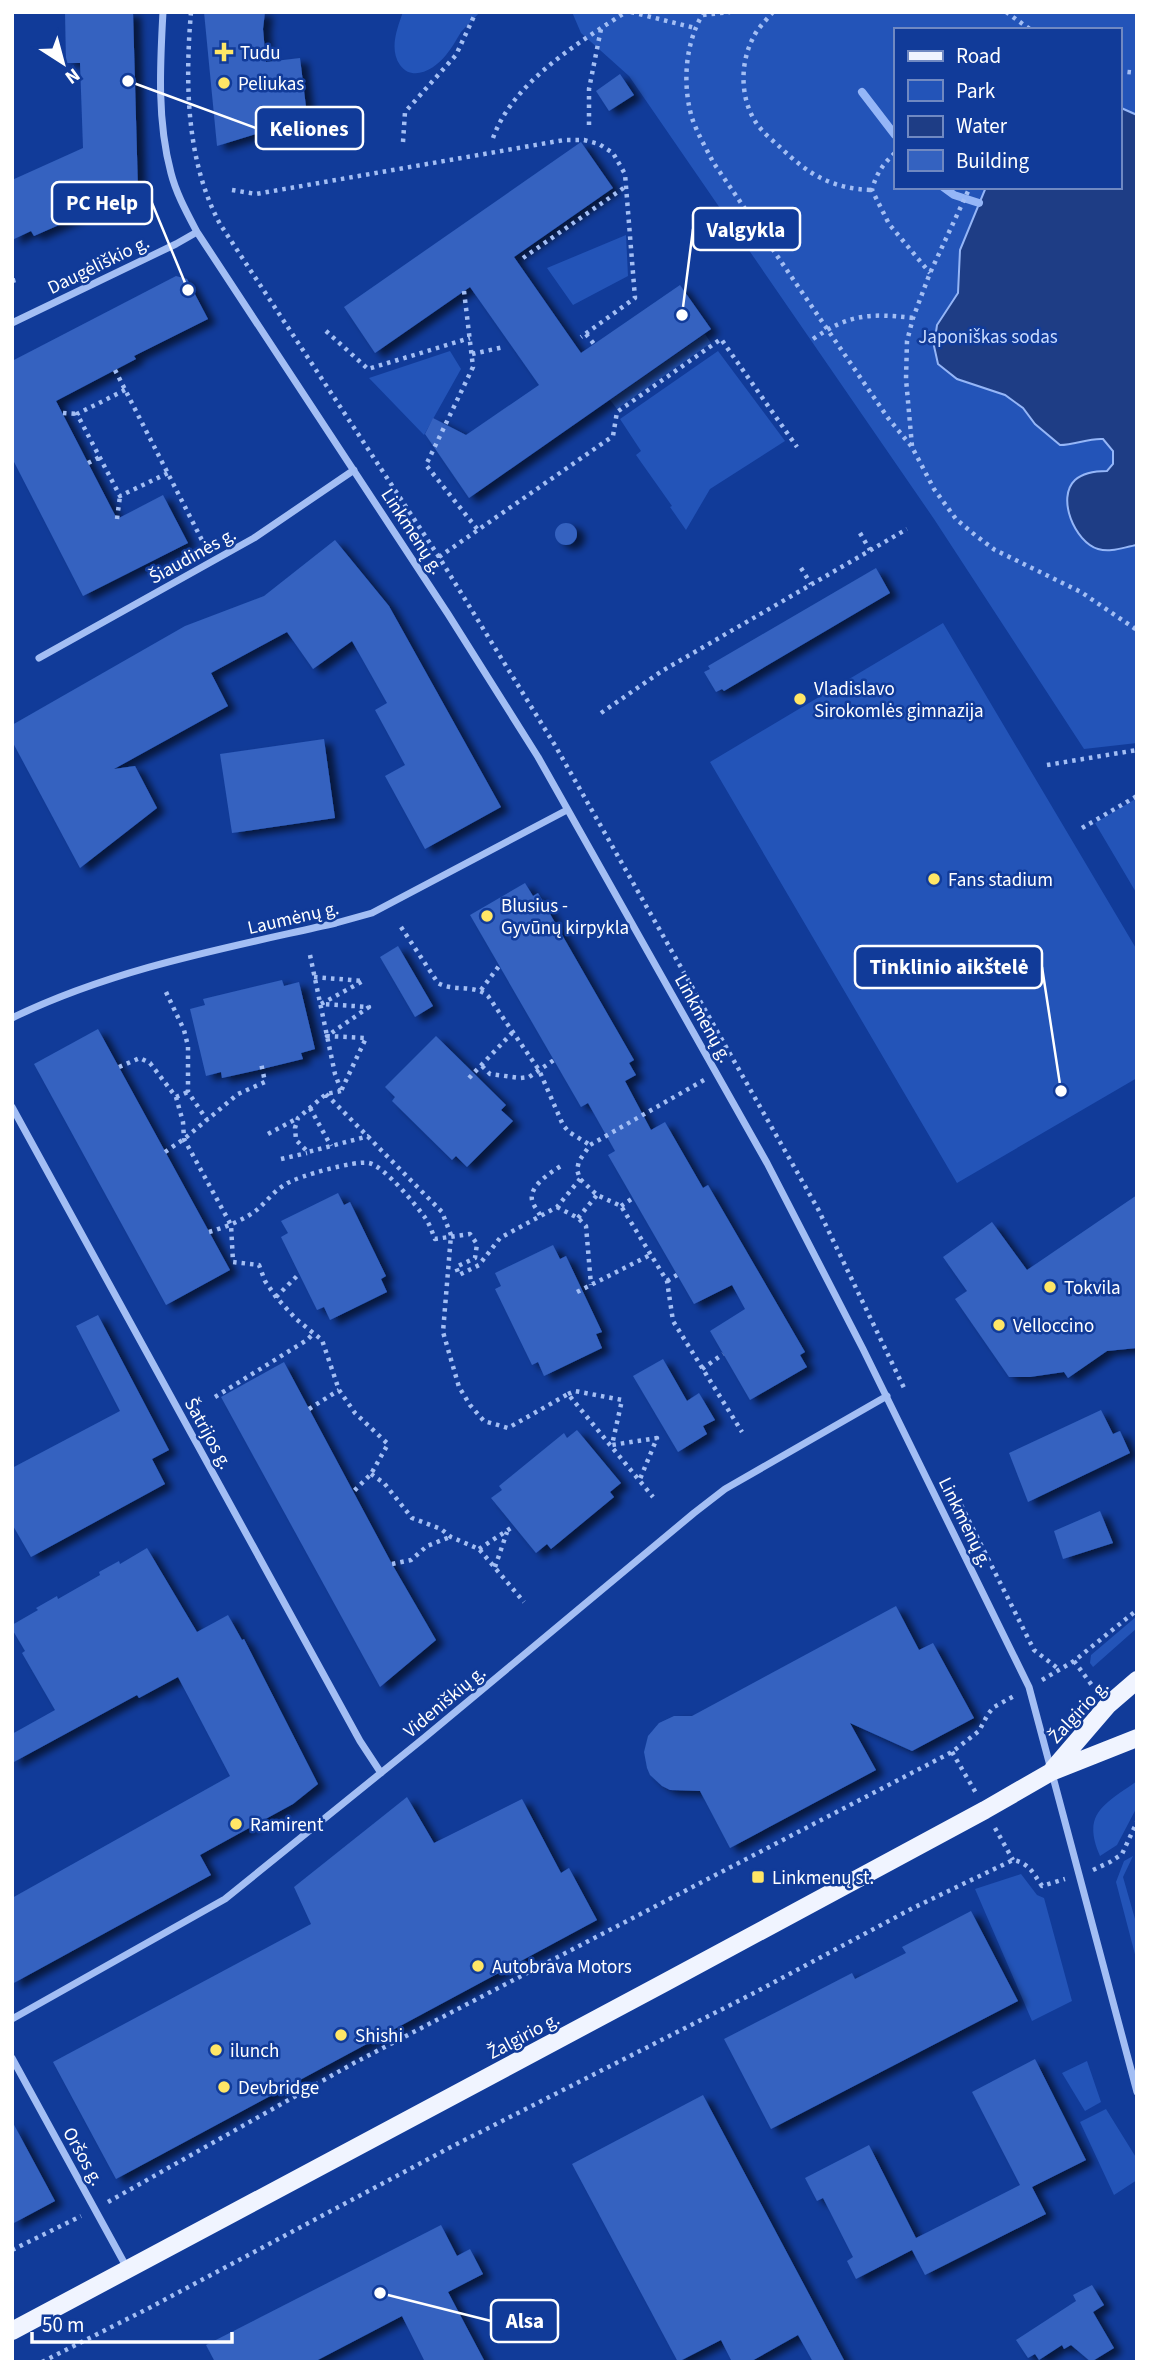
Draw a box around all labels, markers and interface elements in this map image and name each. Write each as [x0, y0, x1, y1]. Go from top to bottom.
north arrow [28, 28, 98, 98]
legend [894, 28, 1121, 189]
place label: Tudu [240, 40, 281, 67]
text: Road [956, 41, 1001, 71]
marker: Tudu [214, 42, 234, 62]
text: N [59, 61, 85, 90]
place label: Peliukas [238, 71, 304, 98]
marker: Peliukas [216, 75, 232, 91]
text: Park [956, 76, 996, 106]
callout: Keliones [256, 107, 363, 149]
text: Water [956, 111, 1008, 141]
text: Keliones [269, 114, 349, 144]
text: Building [956, 146, 1030, 176]
callout: PC Help [52, 182, 152, 224]
text: PC Help [66, 188, 138, 218]
callout: Valgykla [693, 208, 800, 250]
text: Valgykla [706, 215, 785, 245]
street label: Daugėliškio g. [43, 229, 154, 302]
park label: Japoniškas sodas [918, 324, 1058, 351]
street label: Linkmenų g. [374, 483, 450, 580]
street label: Šiaudinės g. [144, 521, 241, 591]
place label: Vladislavo Sirokomlės gimnazija [814, 676, 984, 725]
marker: Vladislavo Sirokomlės gimnazija [792, 691, 808, 707]
place label: Fans stadium [948, 867, 1053, 894]
marker: Fans stadium [926, 871, 942, 887]
place label: Blusius - Gyvūnų kirpykla [501, 893, 629, 942]
street label: Laumėnų g. [245, 895, 342, 942]
marker: Blusius - Gyvūnų kirpykla [479, 908, 495, 924]
callout: Tinklinio aikštelė [855, 946, 1042, 988]
text: Tinklinio aikštelė [869, 952, 1029, 982]
street label: Linkmenų g. [667, 969, 738, 1068]
place label: Tokvila [1064, 1275, 1121, 1302]
marker: Tokvila [1042, 1279, 1058, 1295]
place label: Velloccino [1013, 1313, 1094, 1340]
marker: Velloccino [991, 1317, 1007, 1333]
street label: Šatrijos g. [177, 1393, 238, 1474]
street label: Linkmenų g. [931, 1473, 998, 1572]
street label: Videniškių g. [398, 1660, 492, 1745]
street label: Žalgirio g. [1043, 1674, 1116, 1750]
place label: Ramirent [250, 1812, 324, 1839]
marker: Ramirent [228, 1816, 244, 1832]
place label: Linkmenų st. [772, 1865, 874, 1892]
marker: Linkmenų st. [750, 1869, 766, 1885]
place label: Autobrava Motors [492, 1954, 632, 1981]
marker: Autobrava Motors [470, 1958, 486, 1974]
street label: Žalgirio g. [483, 2006, 565, 2067]
place label: Shishi [355, 2023, 403, 2050]
marker: Shishi [333, 2027, 349, 2043]
place label: ilunch [230, 2038, 279, 2065]
marker: ilunch [208, 2042, 224, 2058]
place label: Devbridge [238, 2075, 319, 2102]
marker: Devbridge [216, 2079, 232, 2095]
street label: Oršos g. [56, 2122, 110, 2191]
scale bar [32, 2300, 231, 2344]
callout: Alsa [491, 2300, 558, 2342]
text: Alsa [505, 2306, 544, 2336]
text: 50 m [42, 2310, 84, 2340]

